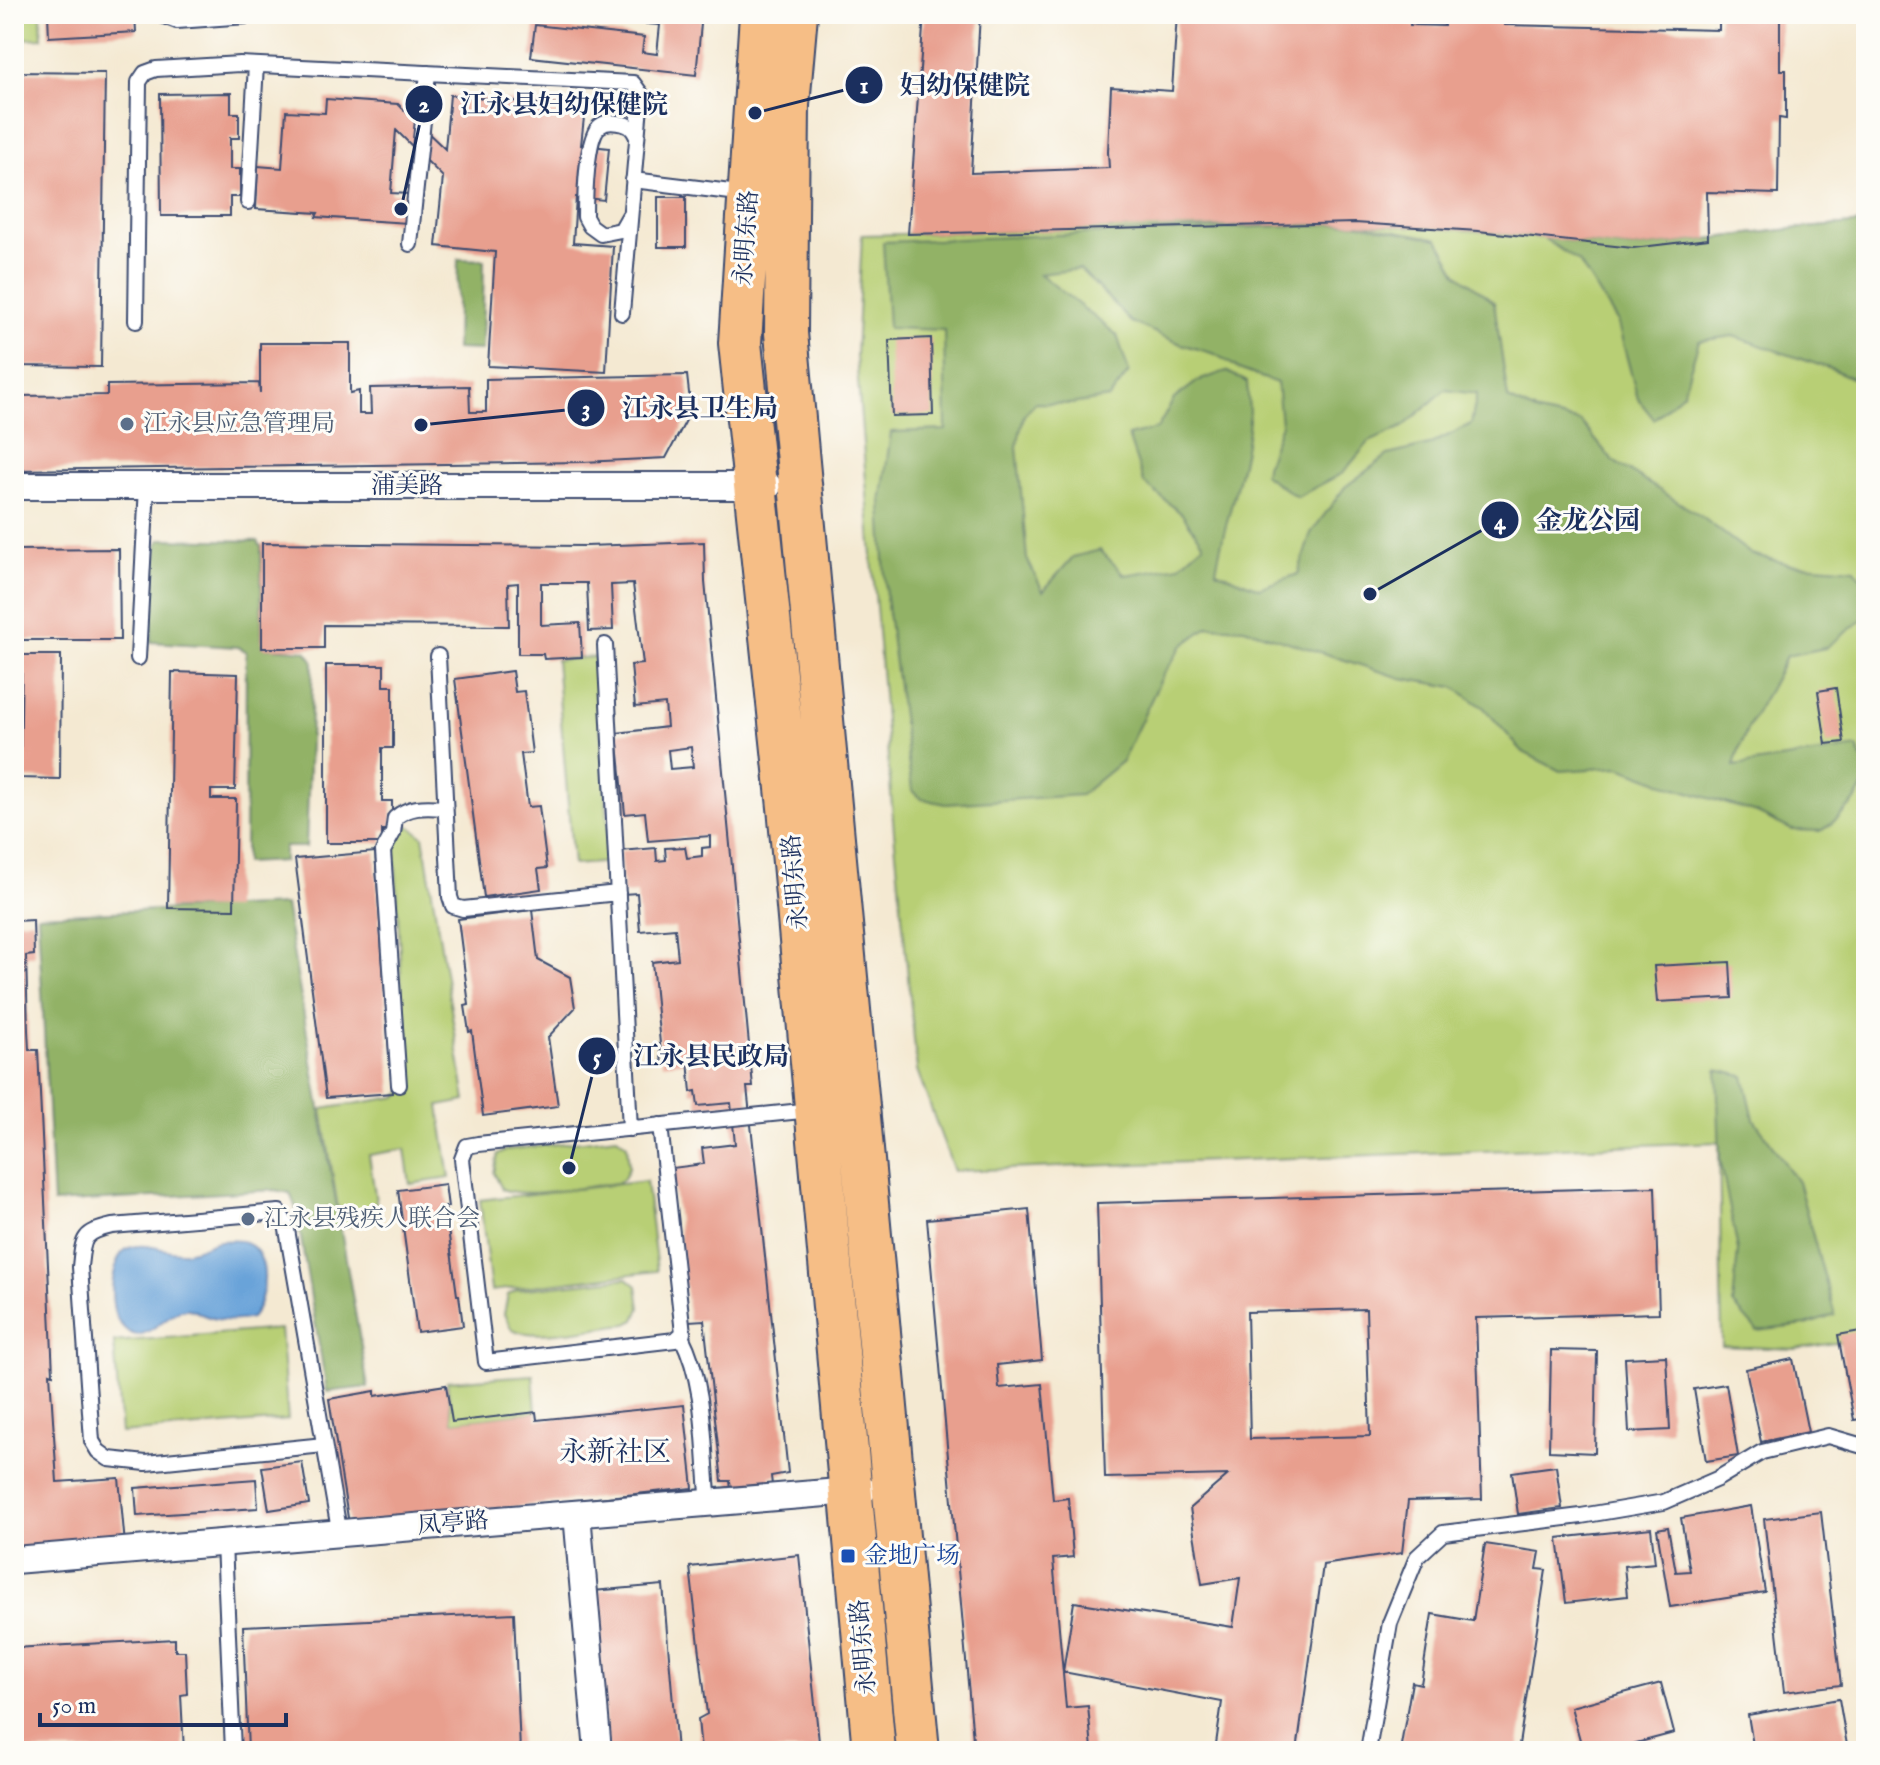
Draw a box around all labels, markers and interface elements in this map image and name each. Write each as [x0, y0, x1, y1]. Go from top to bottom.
callout: 妇幼保健院 [844, 60, 1046, 110]
text: 妇幼保健院 [900, 70, 1030, 103]
text: 1 [860, 71, 869, 102]
callout: 江永县妇幼保健院 [404, 79, 684, 129]
text: 江永县妇幼保健院 [460, 89, 668, 122]
text: 2 [418, 90, 430, 121]
street label: 永明东路 [728, 189, 766, 287]
callout: 江永县卫生局 [566, 383, 794, 433]
text: 江永县卫生局 [622, 393, 778, 426]
text: 3 [582, 394, 590, 425]
place label: 江永县应急管理局 [143, 409, 335, 440]
marker: 江永县应急管理局 [118, 415, 136, 433]
street label: 浦美路 [371, 471, 443, 502]
callout: 金龙公园 [1480, 495, 1656, 545]
text: 金龙公园 [1536, 505, 1640, 538]
text: 4 [1494, 507, 1507, 538]
street label: 永明东路 [776, 833, 816, 931]
callout: 江永县民政局 [577, 1031, 805, 1081]
text: 江永县民政局 [633, 1041, 789, 1074]
text: 5 [593, 1043, 602, 1074]
place label: 江永县残疾人联合会 [264, 1204, 480, 1235]
marker: 江永县残疾人联合会 [239, 1210, 257, 1228]
district label: 永新社区 [559, 1436, 671, 1471]
street label: 凤亭路 [416, 1505, 490, 1543]
place label: 金地广场 [864, 1541, 960, 1572]
marker: 金地广场 [839, 1547, 857, 1565]
street label: 永明东路 [844, 1598, 884, 1696]
scale bar [40, 1677, 286, 1727]
text: 50 m [52, 1691, 96, 1722]

